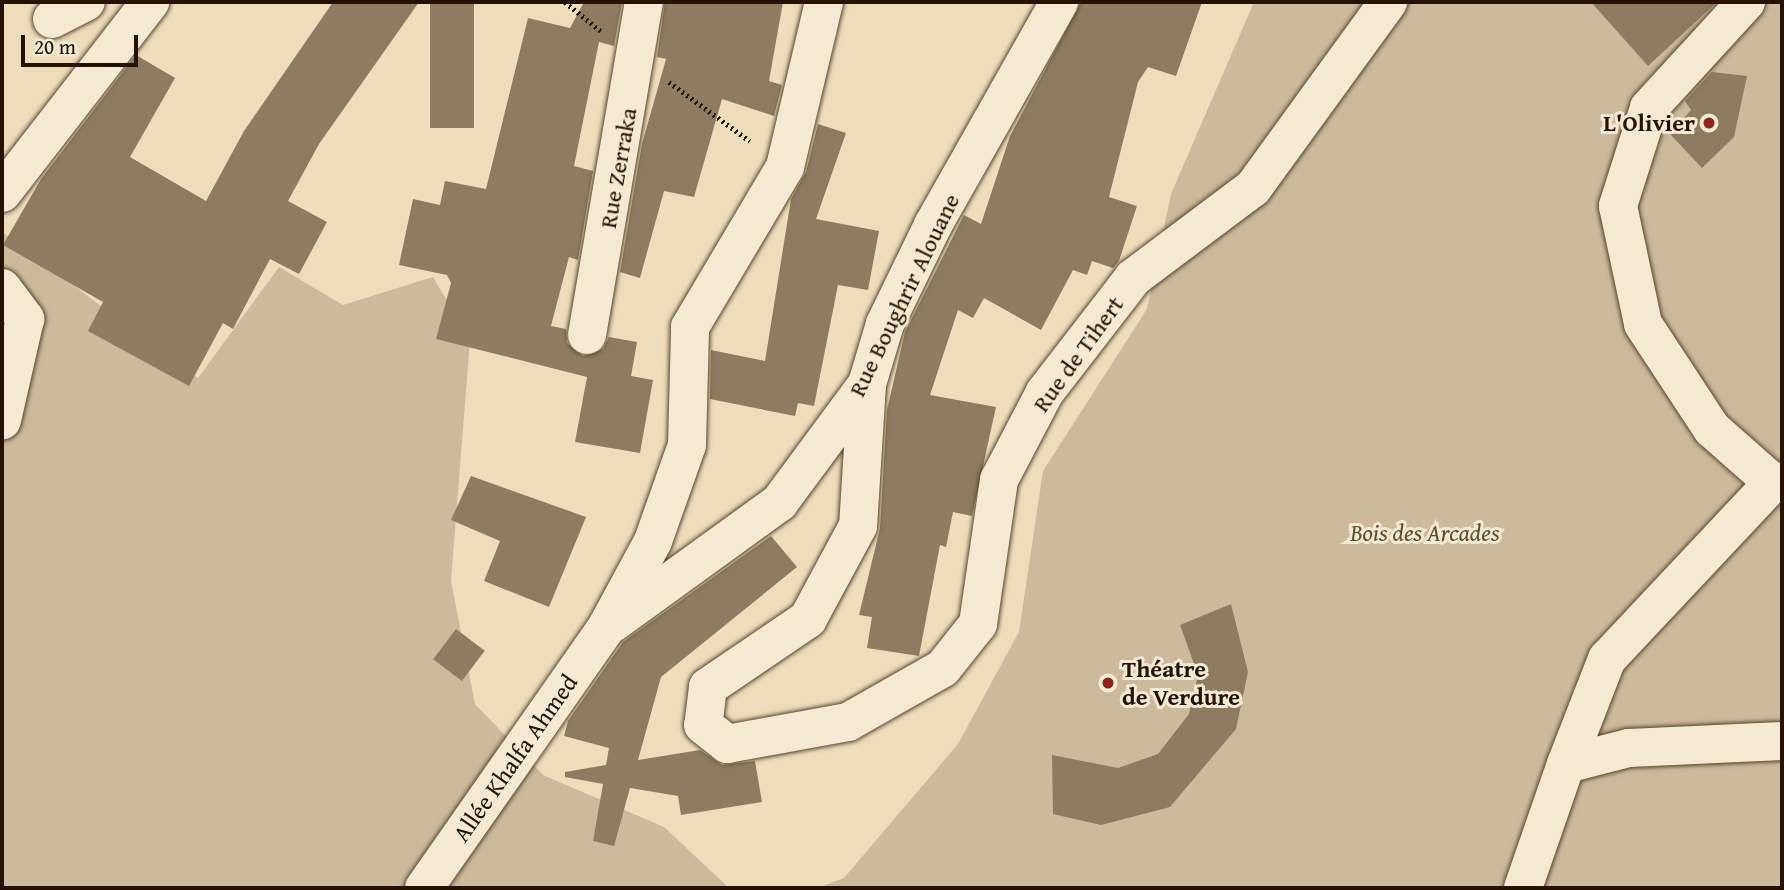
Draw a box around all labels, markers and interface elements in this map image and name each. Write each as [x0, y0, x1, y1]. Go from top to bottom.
scale bar [24, 21, 142, 65]
text: 20 m [34, 31, 76, 62]
street label: Rue Zerraka [593, 106, 643, 230]
place label: L'Olivier [1603, 109, 1695, 137]
marker: L'Olivier [1701, 115, 1717, 131]
street label: Rue Boughrir Alouane [842, 189, 966, 401]
street label: Rue de Tihert [1026, 291, 1130, 417]
park label: Bois des Arcades [1350, 519, 1500, 547]
place label: Théatre de Verdure [1122, 655, 1240, 711]
street label: Allée Khalfa Ahmed [447, 669, 583, 847]
marker: Théatre de Verdure [1100, 675, 1116, 691]

